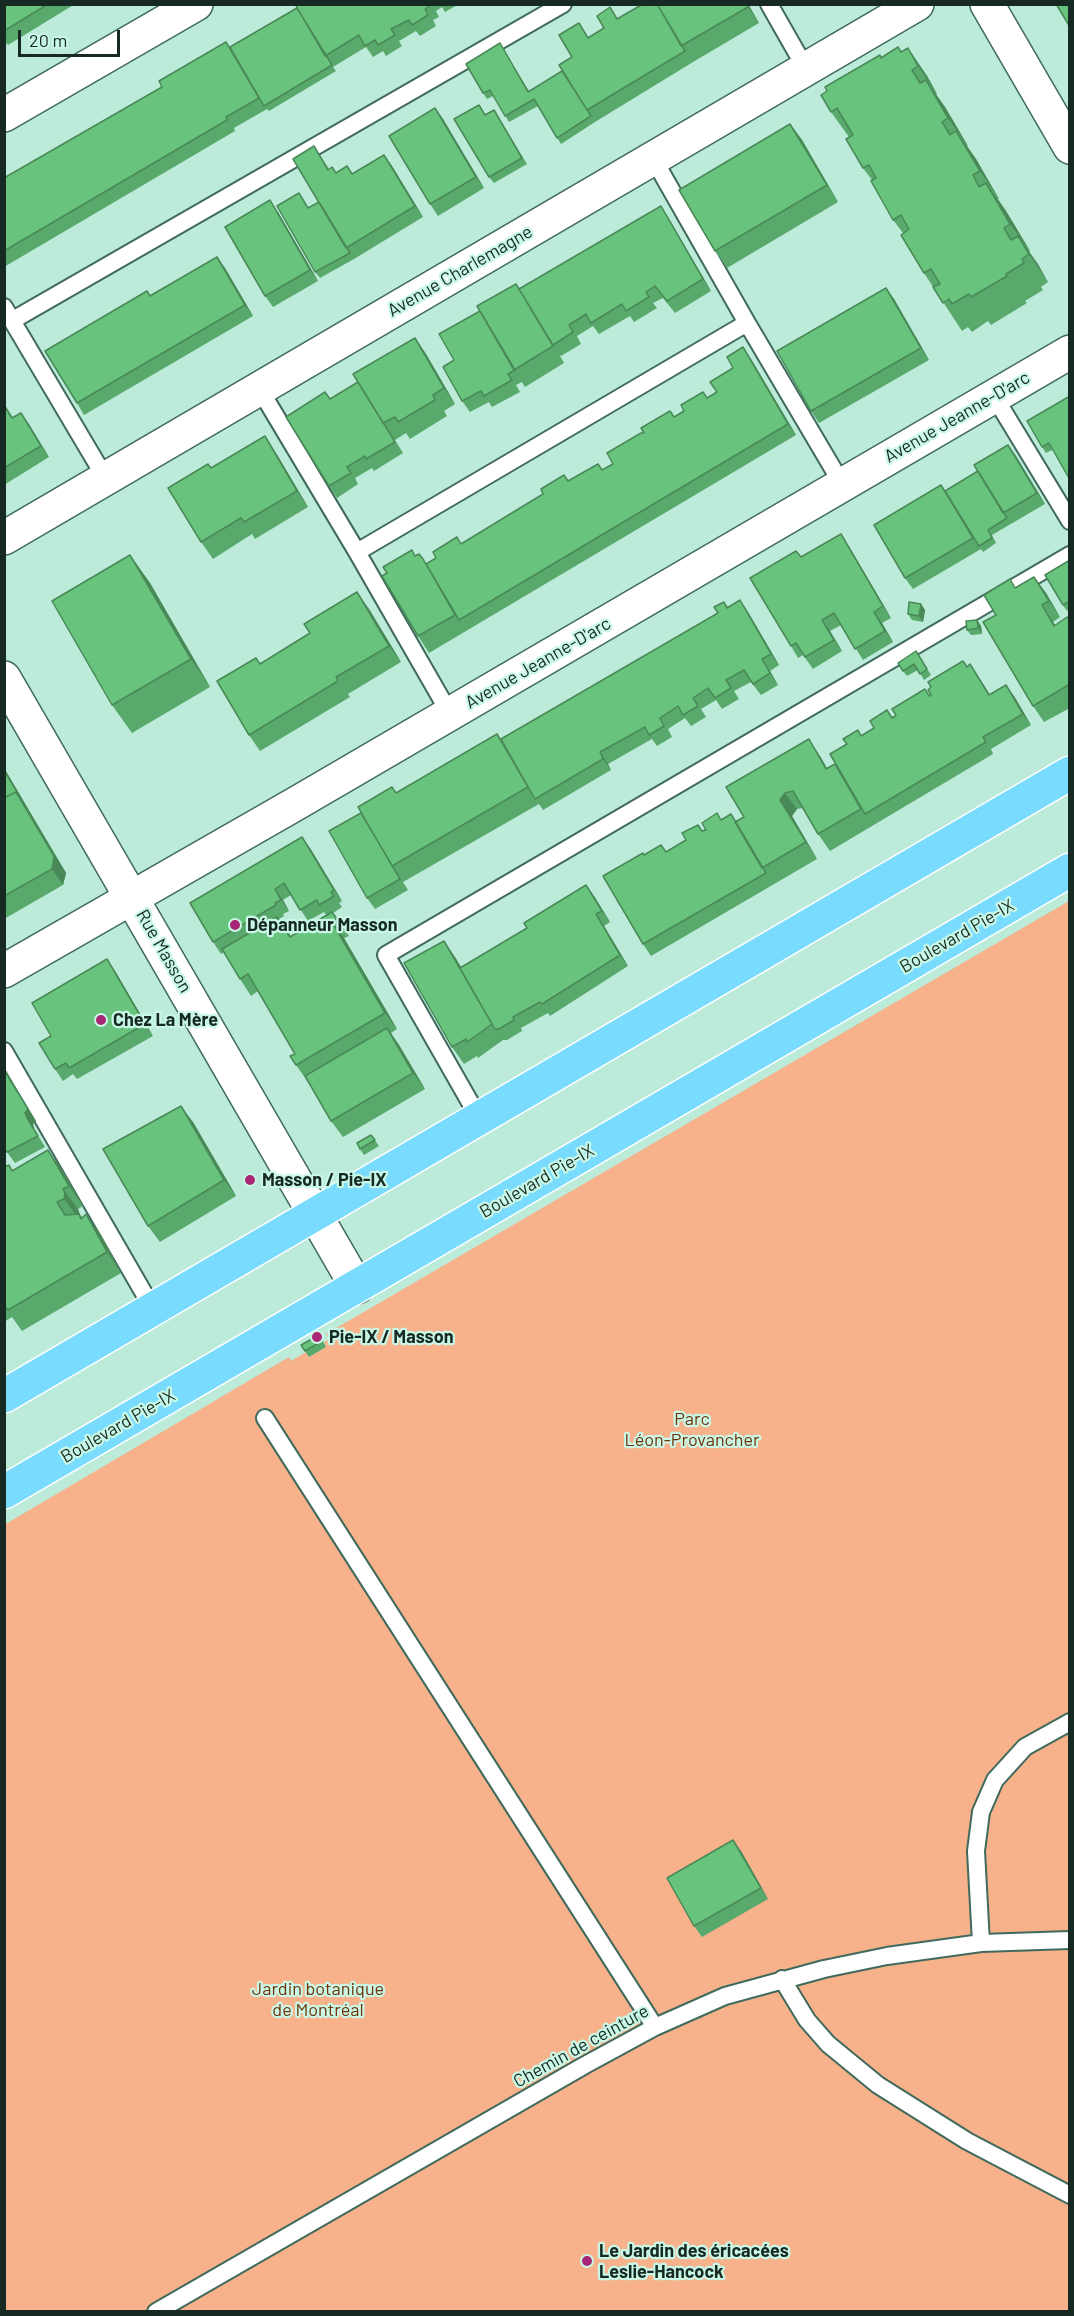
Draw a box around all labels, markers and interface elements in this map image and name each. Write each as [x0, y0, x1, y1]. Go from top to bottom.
scale bar [21, 18, 123, 56]
text: 20 m [29, 29, 67, 51]
street label: Avenue Charlemagne [384, 221, 536, 321]
street label: Avenue Jeanne-D'arc [880, 367, 1034, 467]
street label: Avenue Jeanne-D'arc [461, 613, 615, 713]
street label: Boulevard Pie-IX [896, 894, 1018, 978]
street label: Rue Masson [132, 906, 196, 996]
place label: Dépanneur Masson [247, 914, 398, 936]
marker: Dépanneur Masson [228, 918, 242, 932]
place label: Chez La Mère [113, 1009, 218, 1031]
marker: Chez La Mère [94, 1013, 108, 1027]
street label: Boulevard Pie-IX [476, 1139, 598, 1223]
place label: Masson / Pie-IX [262, 1169, 387, 1191]
marker: Masson / Pie-IX [243, 1173, 257, 1187]
place label: Pie-IX / Masson [329, 1326, 454, 1348]
marker: Pie-IX / Masson [310, 1330, 324, 1344]
street label: Boulevard Pie-IX [57, 1384, 179, 1468]
park label: Parc Léon-Provancher [624, 1408, 760, 1450]
park label: Jardin botanique de Montréal [252, 1978, 384, 2020]
street label: Chemin de ceinture [510, 2000, 652, 2092]
place label: Le Jardin des éricacées Leslie-Hancock [599, 2240, 789, 2282]
marker: Le Jardin des éricacées Leslie-Hancock [580, 2254, 594, 2268]

